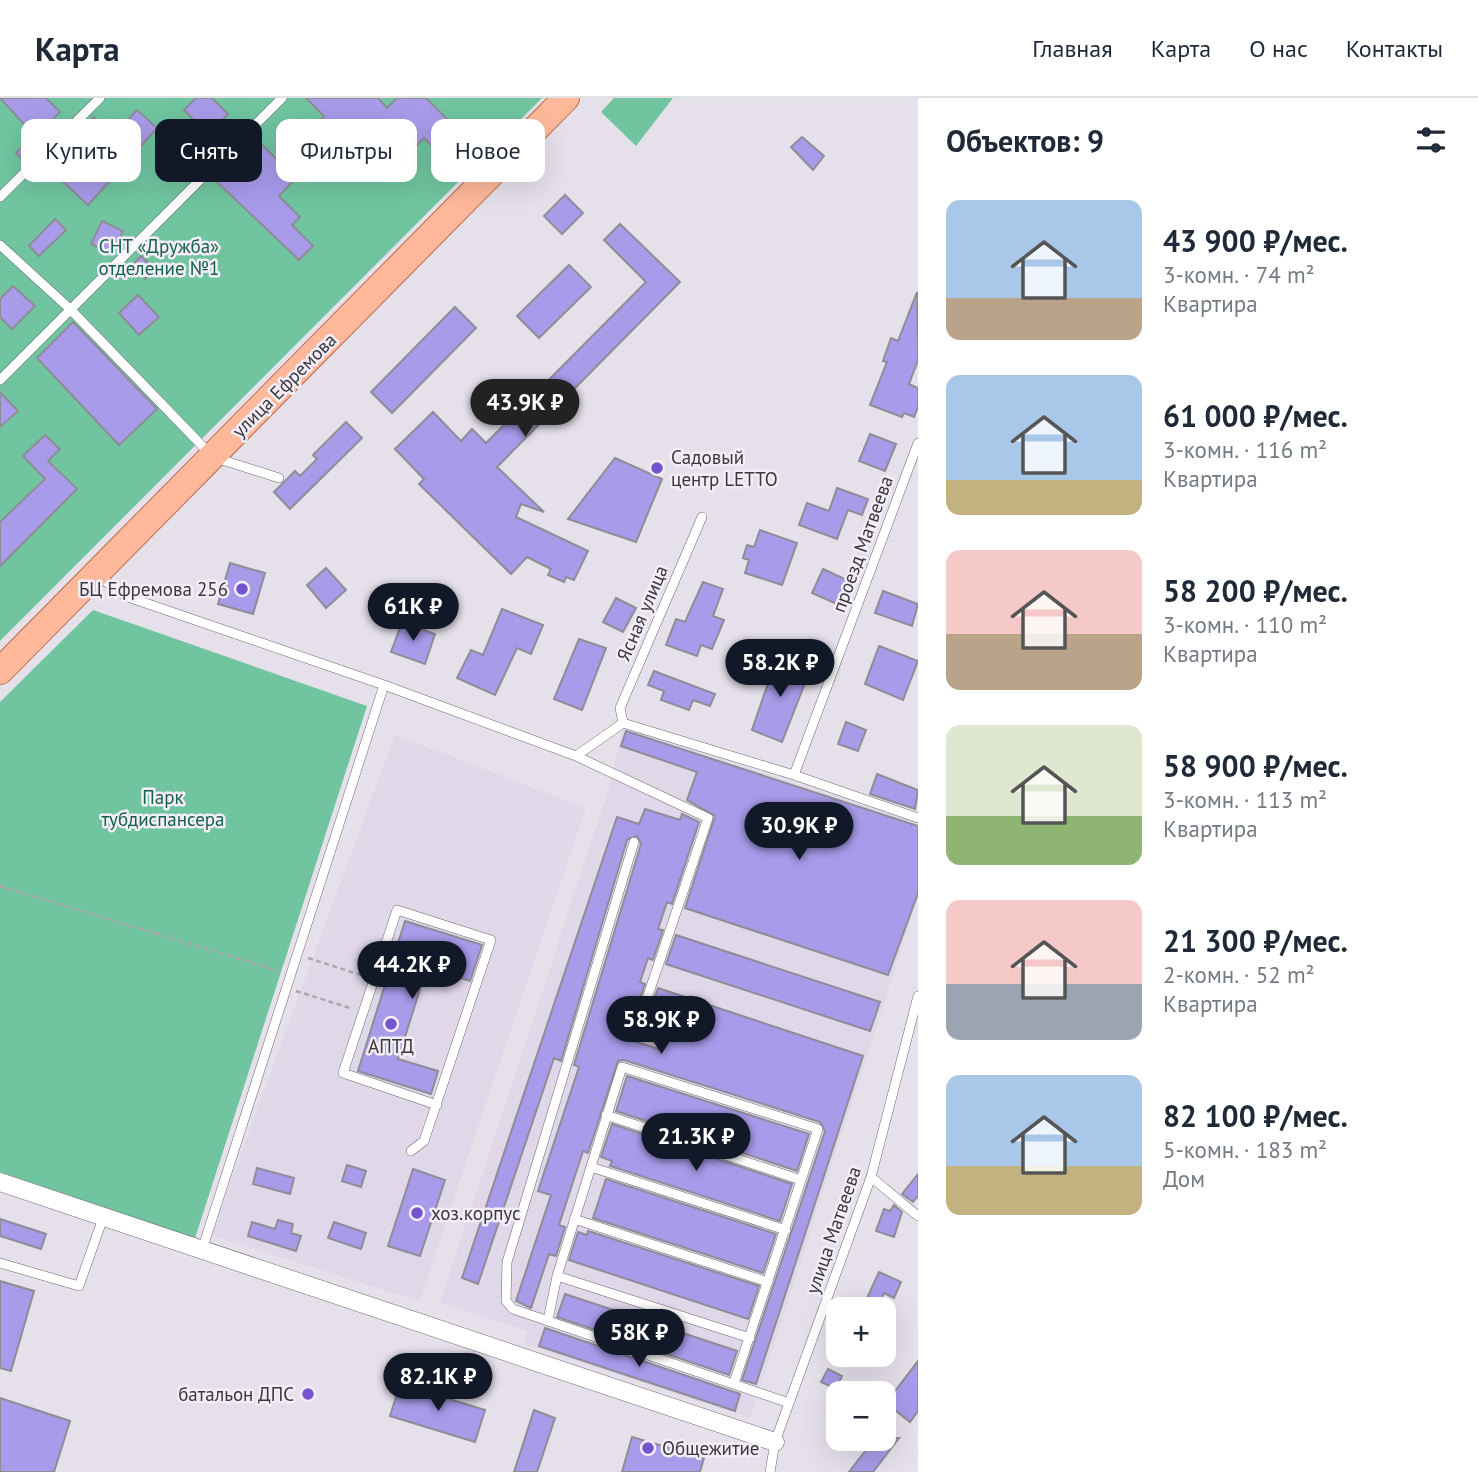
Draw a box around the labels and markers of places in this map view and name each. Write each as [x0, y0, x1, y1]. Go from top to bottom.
pin: 43.9K ₽ [460, 380, 590, 439]
place label: Садовый центр LETTO [671, 445, 778, 491]
marker: Садовый центр LETTO [649, 460, 665, 476]
place label: БЦ Ефремова 256 [79, 577, 228, 601]
marker: БЦ Ефремова 256 [234, 581, 250, 597]
pin: 61K ₽ [364, 584, 462, 643]
pin: 58.2K ₽ [715, 640, 845, 699]
pin: 30.9K ₽ [734, 802, 864, 862]
pin: 44.2K ₽ [347, 942, 477, 1001]
pin: 58.9K ₽ [596, 996, 726, 1056]
marker: АПТД [383, 1016, 399, 1032]
place label: АПТД [368, 1034, 414, 1058]
pin: 21.3K ₽ [631, 1114, 761, 1173]
place label: хоз.корпус [431, 1201, 521, 1225]
marker: хоз.корпус [409, 1205, 425, 1221]
pin: 58K ₽ [590, 1310, 688, 1369]
pin: 82.1K ₽ [373, 1354, 503, 1413]
place label: батальон ДПС [178, 1382, 294, 1406]
marker: батальон ДПС [300, 1386, 316, 1402]
place label: Общежитие [662, 1436, 760, 1460]
marker: Общежитие [640, 1440, 656, 1456]

